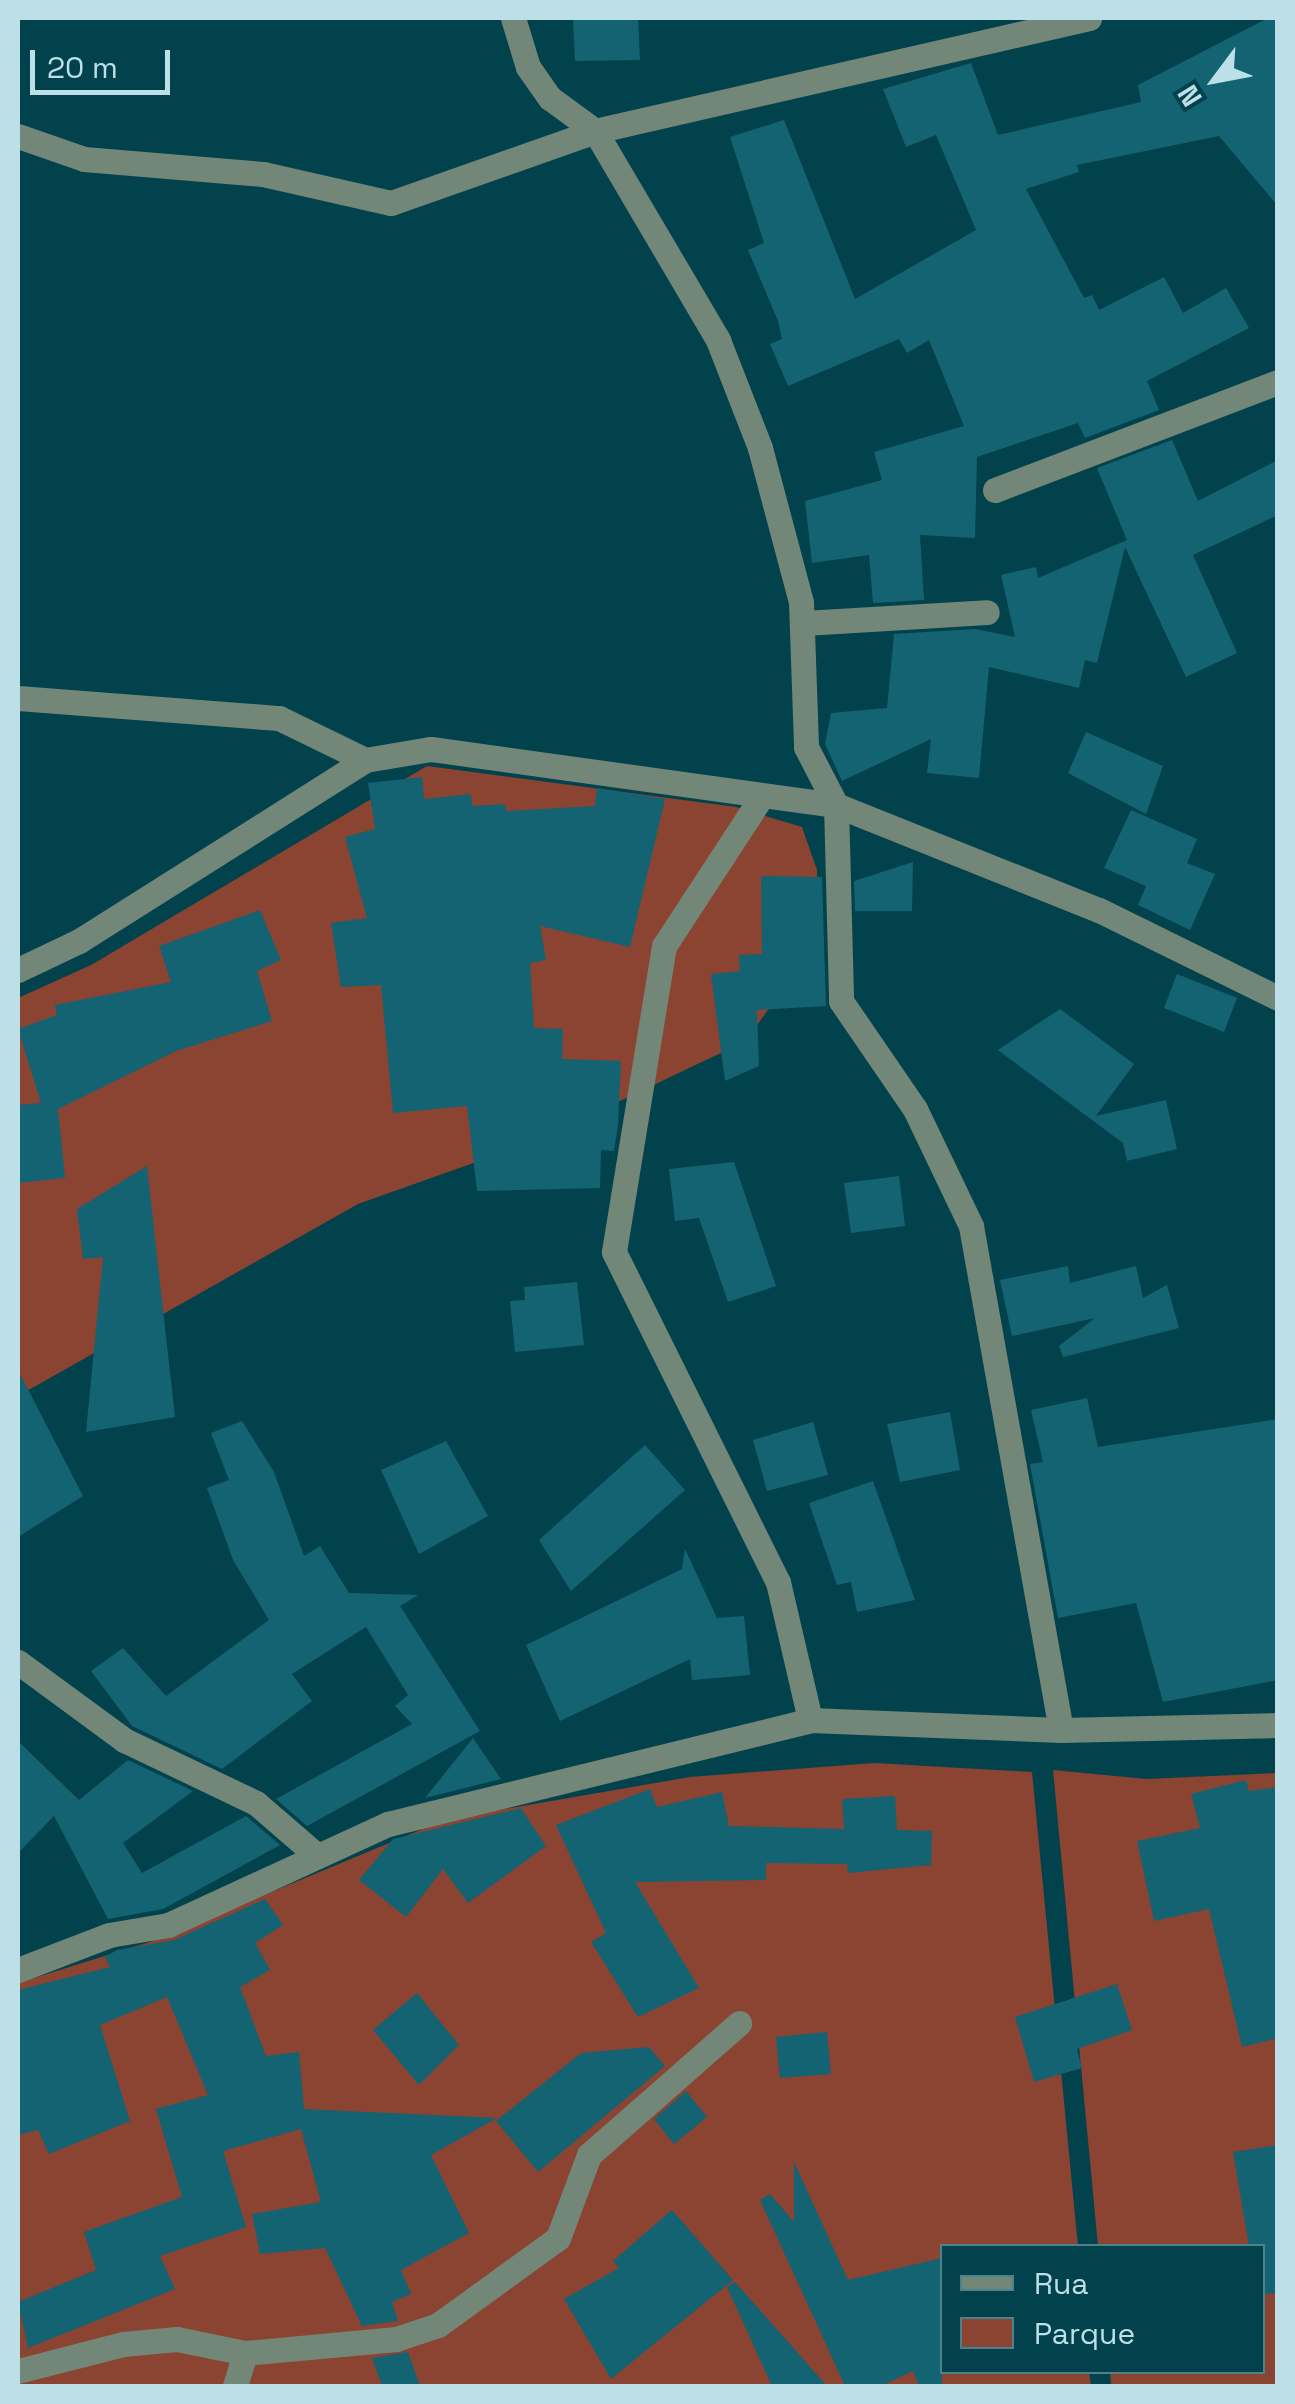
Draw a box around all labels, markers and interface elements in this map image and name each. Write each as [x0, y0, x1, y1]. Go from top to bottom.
scale bar [35, 30, 175, 92]
north arrow [1165, 30, 1265, 130]
text: 20 m [47, 48, 118, 87]
text: N [1169, 78, 1210, 113]
legend [940, 2244, 1265, 2374]
text: Rua [1034, 2264, 1089, 2303]
text: Parque [1034, 2314, 1135, 2353]

